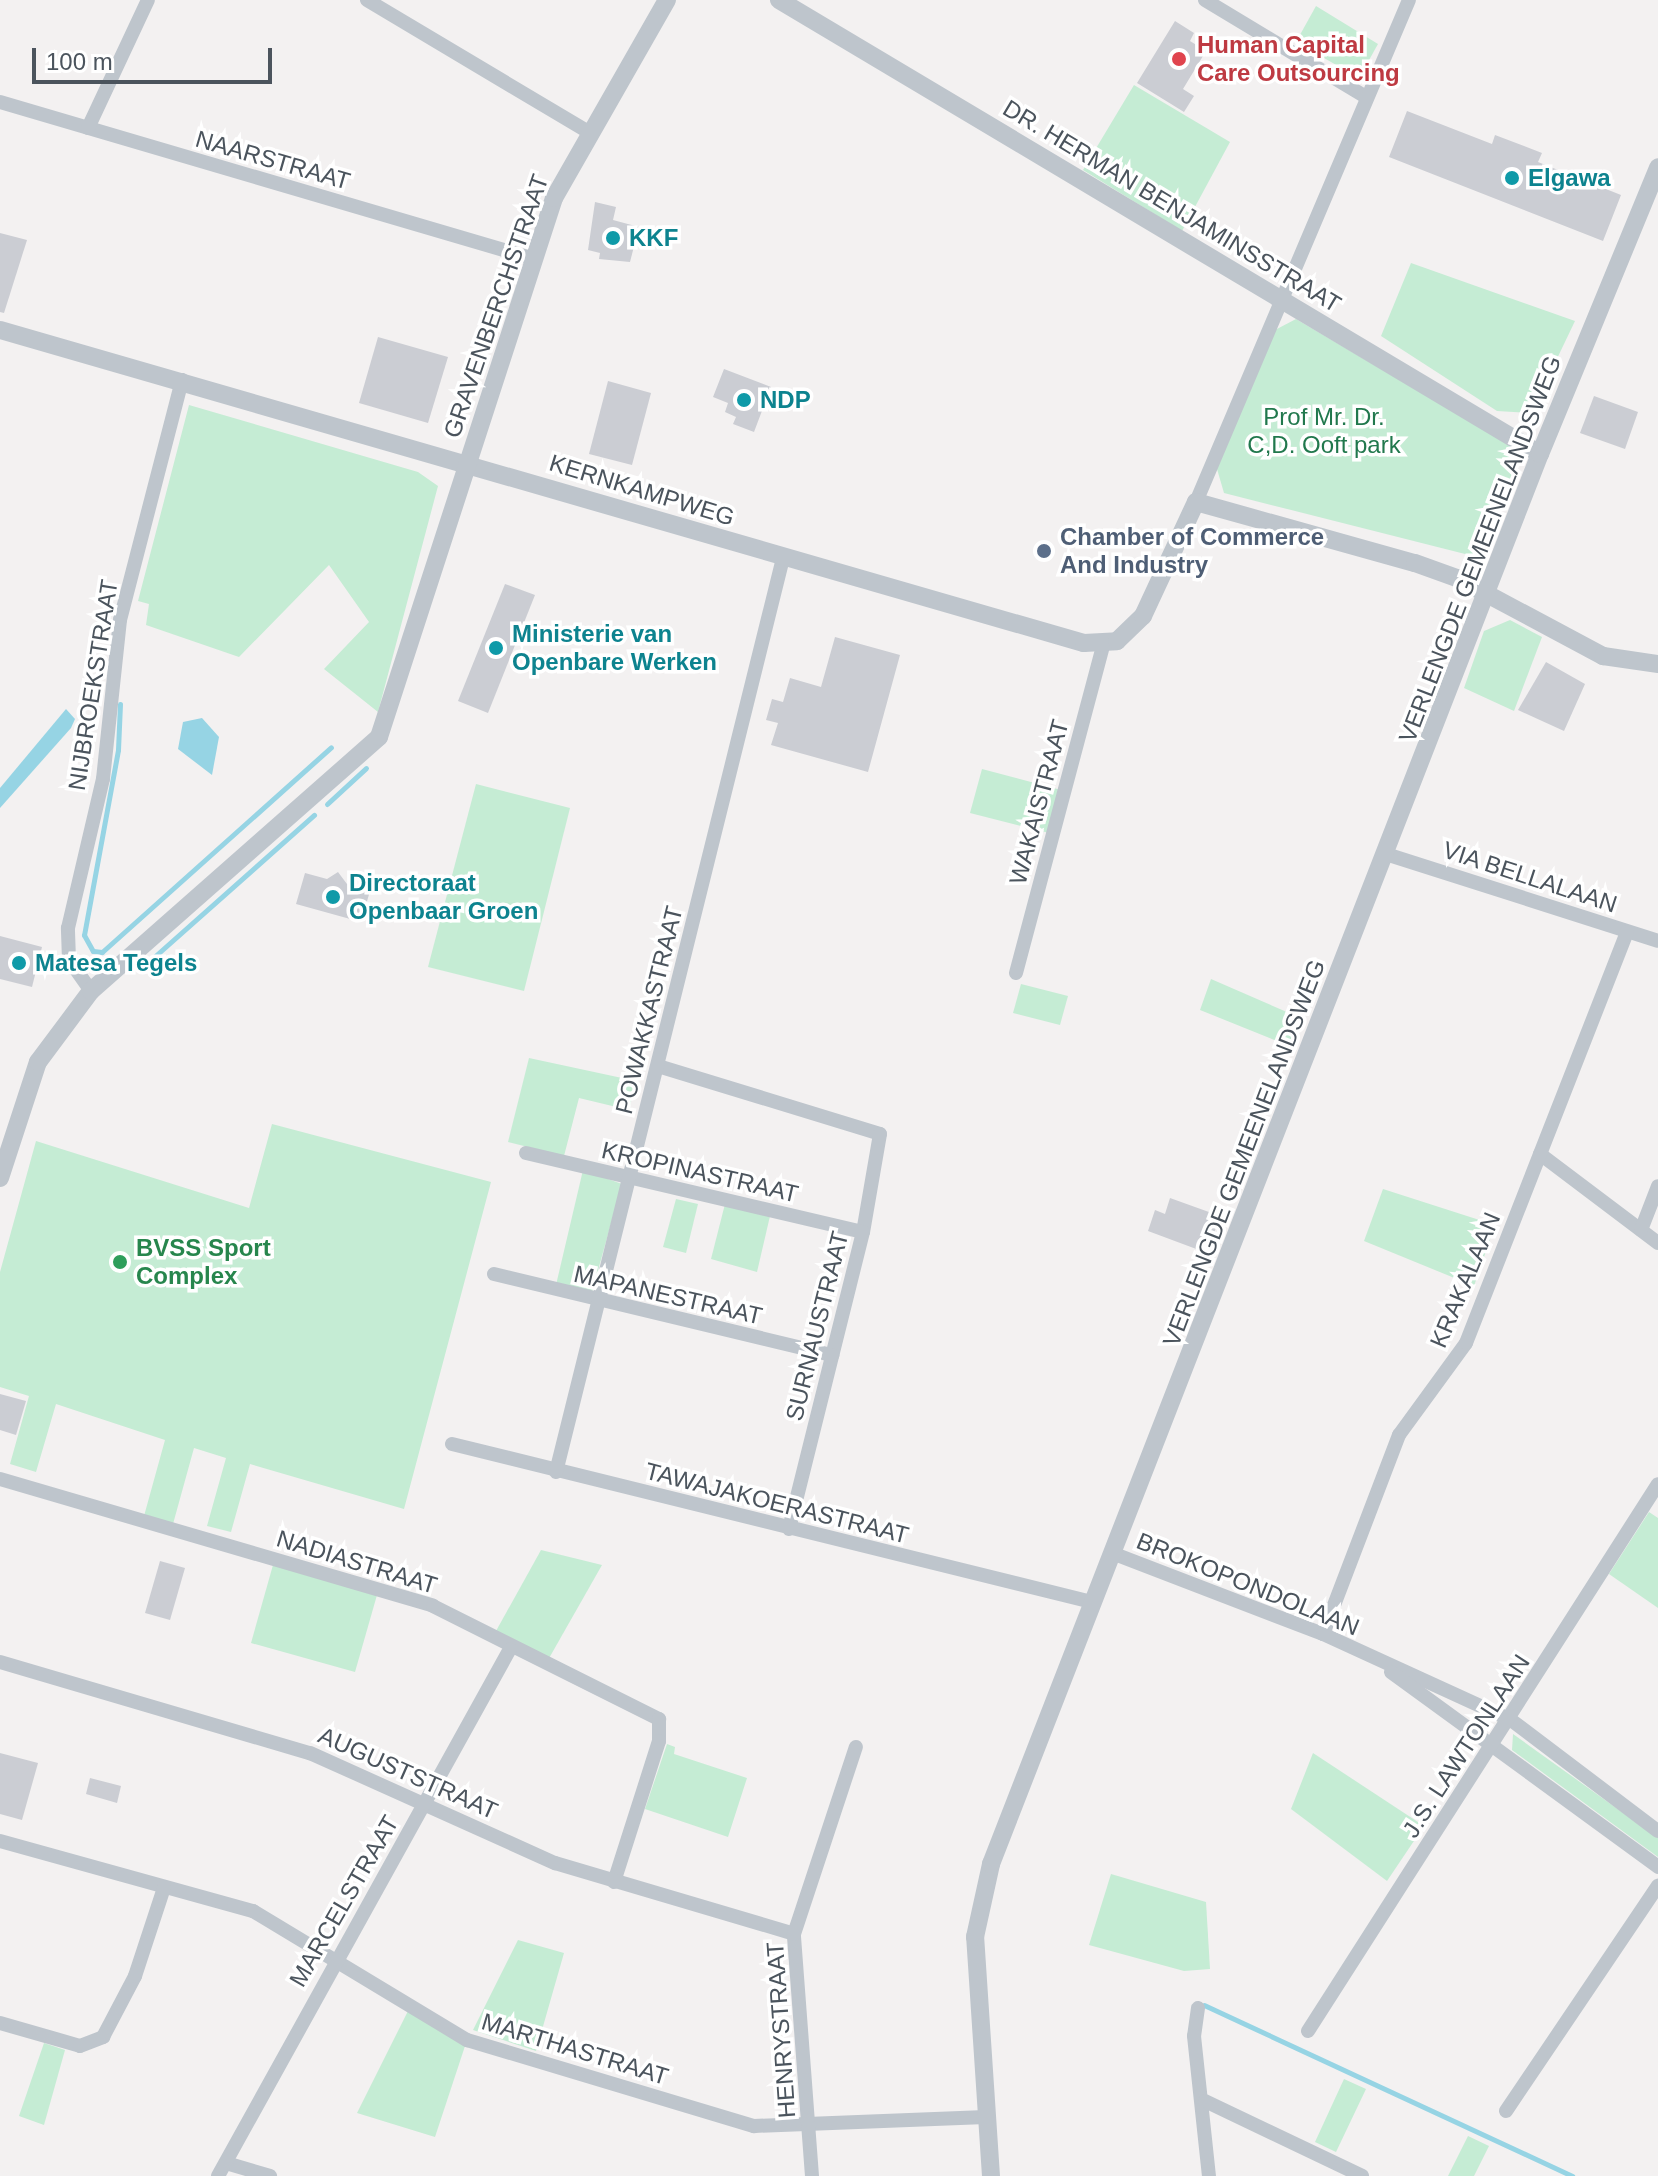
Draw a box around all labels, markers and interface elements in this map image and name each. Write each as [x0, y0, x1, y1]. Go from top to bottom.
place label: Human Capital Care Outsourcing [1197, 31, 1400, 87]
scale bar [36, 32, 276, 82]
text: 100 m [46, 48, 113, 75]
marker: Human Capital Care Outsourcing [1168, 48, 1190, 70]
street label: DR. HERMAN BENJAMINSSTRAAT [998, 94, 1346, 318]
street label: NAARSTRAAT [192, 124, 354, 196]
place label: Elgawa [1528, 164, 1611, 192]
marker: Elgawa [1503, 169, 1521, 187]
street label: GRAVENBERCHSTRAAT [437, 171, 555, 441]
place label: KKF [629, 224, 678, 252]
marker: KKF [604, 229, 622, 247]
street label: VERLENGDE GEMEENELANDSWEG [1393, 351, 1567, 747]
place label: NDP [760, 386, 811, 414]
marker: NDP [735, 391, 753, 409]
park label: Prof Mr. Dr. C,D. Ooft park [1247, 403, 1401, 459]
street label: KERNKAMPWEG [546, 448, 738, 532]
place label: Chamber of Commerce And Industry [1060, 523, 1324, 579]
marker: Chamber of Commerce And Industry [1035, 542, 1053, 560]
street label: NIJBROEKSTRAAT [62, 578, 124, 792]
place label: Ministerie van Openbare Werken [512, 620, 717, 676]
marker: Ministerie van Openbare Werken [487, 639, 505, 657]
street label: WAKAISTRAAT [1003, 716, 1075, 888]
street label: VIA BELLALAAN [1439, 835, 1621, 919]
place label: Directoraat Openbaar Groen [349, 869, 538, 925]
marker: Directoraat Openbaar Groen [324, 888, 342, 906]
street label: POWAKKASTRAAT [609, 903, 689, 1117]
place label: Matesa Tegels [35, 949, 197, 977]
marker: Matesa Tegels [10, 954, 28, 972]
street label: VERLENGDE GEMEENELANDSWEG [1157, 955, 1331, 1351]
street label: KROPINASTRAAT [599, 1135, 801, 1209]
street label: KRAKALAAN [1424, 1208, 1506, 1352]
street label: SURNAUSTRAAT [780, 1228, 854, 1424]
place label: BVSS Sport Complex [136, 1234, 271, 1290]
marker: BVSS Sport Complex [111, 1253, 129, 1271]
street label: MAPANESTRAAT [571, 1259, 765, 1331]
street label: TAWAJAKOERASTRAAT [642, 1456, 912, 1550]
street label: NADIASTRAAT [273, 1524, 441, 1600]
street label: BROKOPONDOLAAN [1133, 1526, 1363, 1642]
street label: J.S. LAWTONLAAN [1396, 1649, 1536, 1843]
street label: AUGUSTSTRAAT [314, 1721, 502, 1825]
street label: MARCELSTRAAT [283, 1810, 405, 1992]
street label: HENRYSTRAAT [760, 1941, 802, 2119]
street label: MARTHASTRAAT [478, 2007, 672, 2091]

